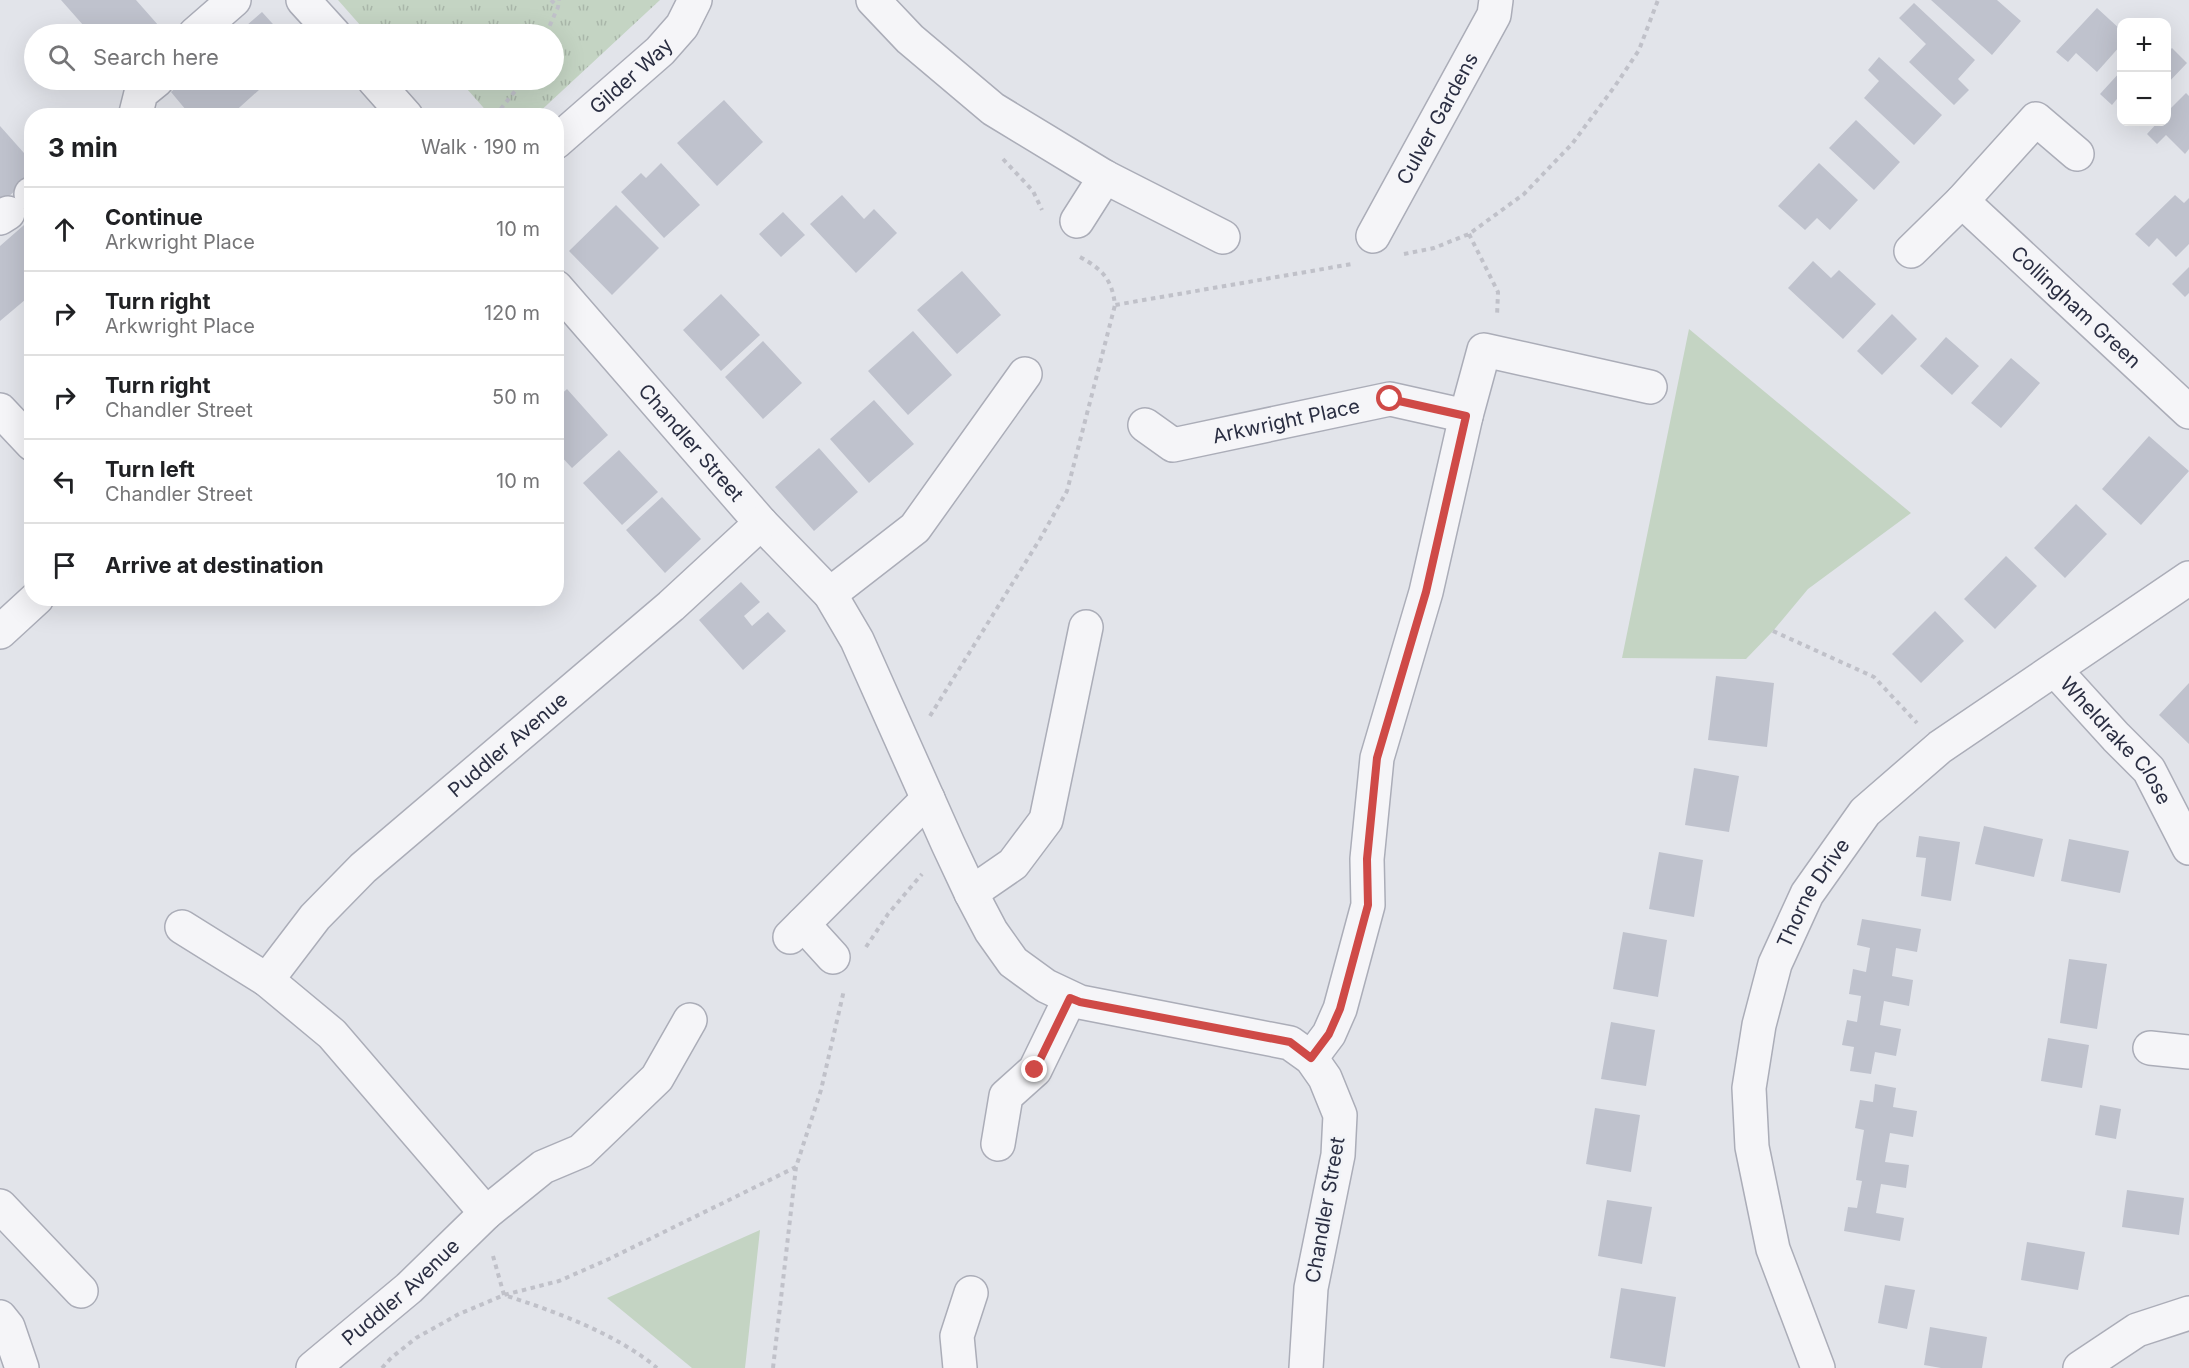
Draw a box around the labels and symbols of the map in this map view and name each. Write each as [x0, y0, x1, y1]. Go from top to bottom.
street label: Gilder Way [585, 33, 678, 119]
street label: Culver Gardens [1392, 48, 1483, 189]
street label: Collingham Green [2006, 241, 2146, 373]
street label: Chandler Street [634, 379, 749, 507]
route start [1376, 385, 1402, 411]
street label: Arkwright Place [1210, 394, 1362, 448]
street label: Wheldrake Close [2055, 672, 2177, 808]
street label: Puddler Avenue [443, 687, 572, 802]
street label: Thorne Drive [1772, 834, 1855, 952]
route end [1021, 1056, 1047, 1082]
street label: Chandler Street [1300, 1135, 1350, 1285]
street label: Puddler Avenue [337, 1234, 464, 1351]

